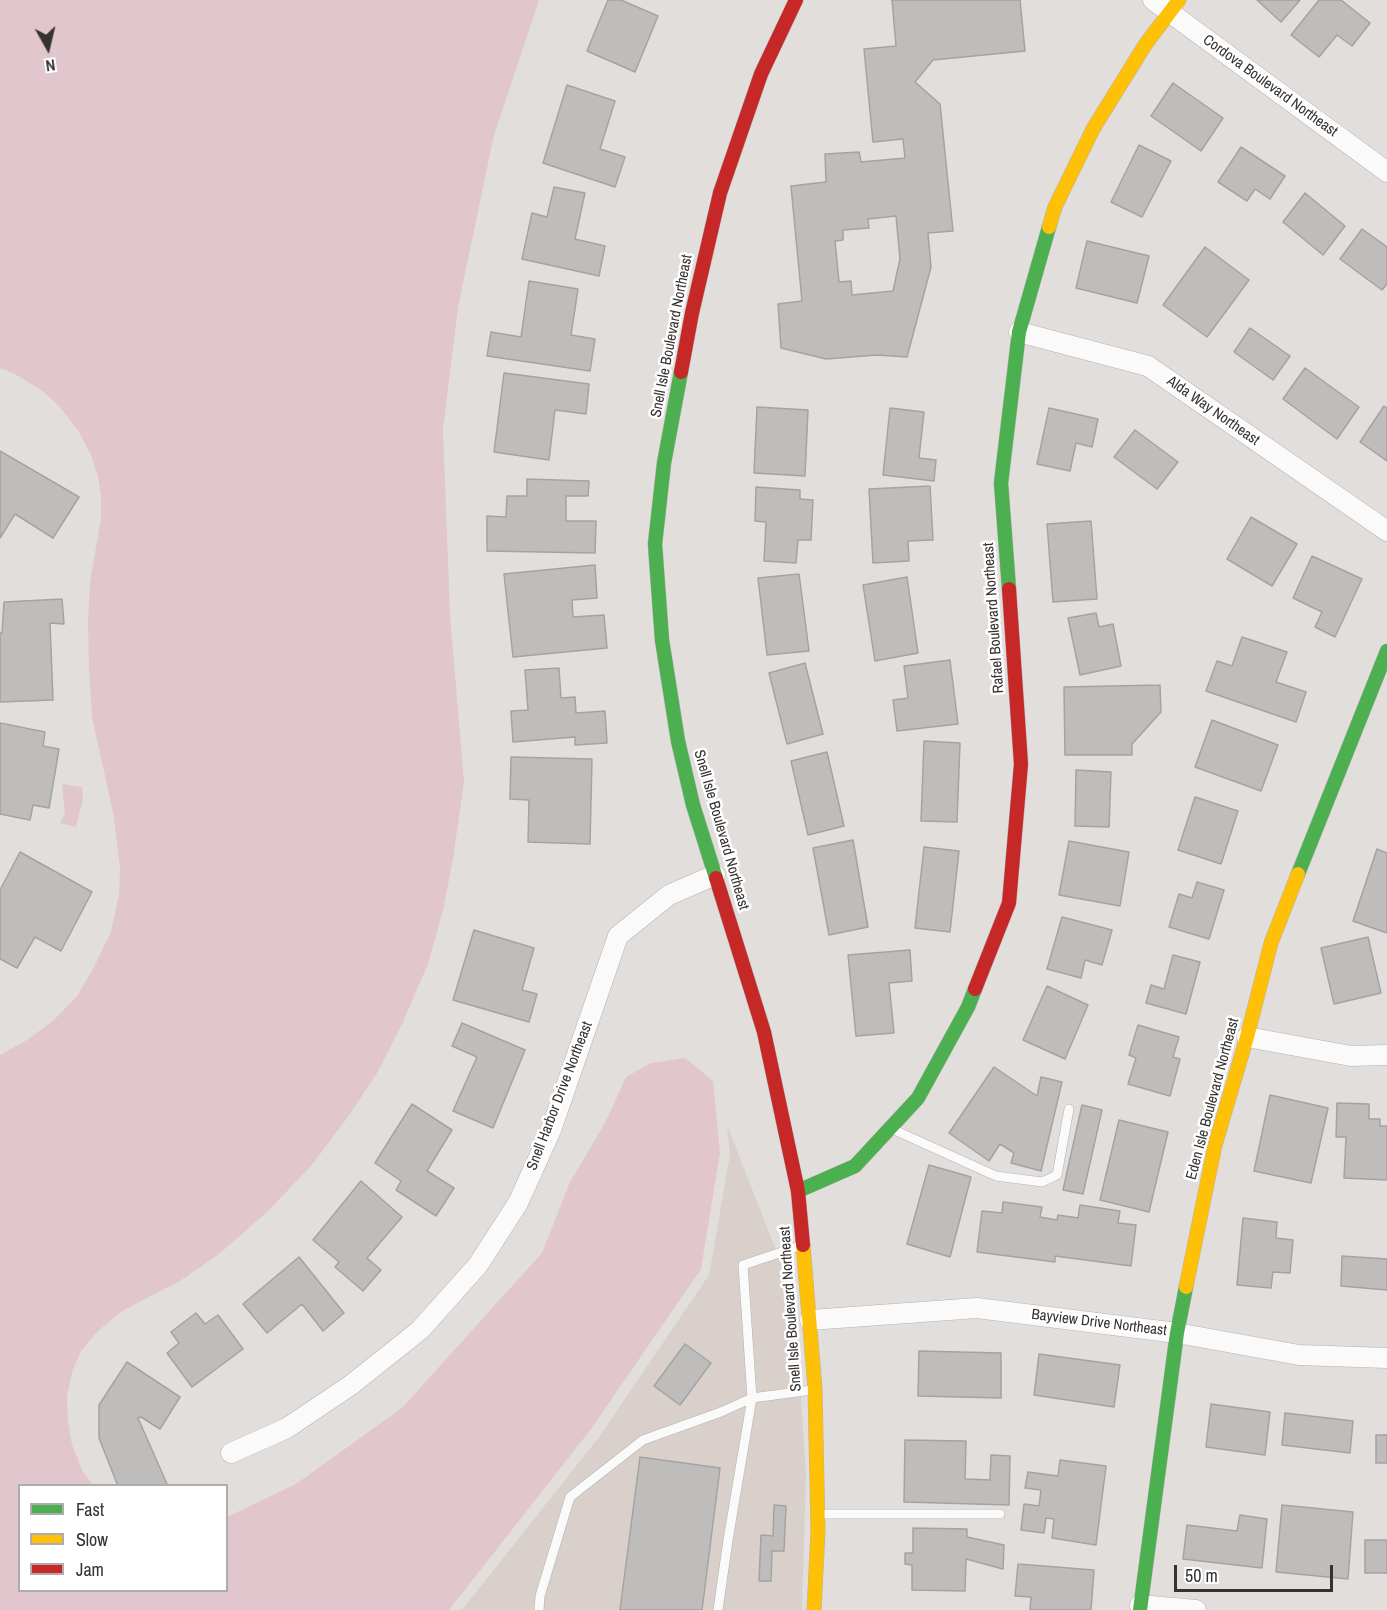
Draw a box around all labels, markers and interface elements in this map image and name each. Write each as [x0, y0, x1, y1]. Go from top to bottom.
north arrow [18, 18, 78, 78]
street label: Cordova Boulevard Northeast [1199, 31, 1341, 141]
text: N [44, 54, 57, 77]
street label: Snell Isle Boulevard Northeast [647, 253, 697, 419]
street label: Alda Way Northeast [1163, 372, 1263, 450]
street label: Rafael Boulevard Northeast [980, 542, 1008, 694]
street label: Snell Isle Boulevard Northeast [690, 748, 752, 912]
street label: Eden Isle Boulevard Northeast [1183, 1016, 1243, 1182]
street label: Snell Harbor Drive Northeast [523, 1019, 597, 1173]
street label: Snell Isle Boulevard Northeast [776, 1226, 806, 1392]
street label: Bayview Drive Northeast [1030, 1306, 1168, 1340]
legend [18, 1484, 228, 1592]
text: Fast [76, 1497, 104, 1522]
text: Slow [76, 1527, 108, 1552]
scale bar [1177, 1553, 1336, 1591]
text: Jam [76, 1557, 104, 1582]
text: 50 m [1185, 1563, 1218, 1588]

